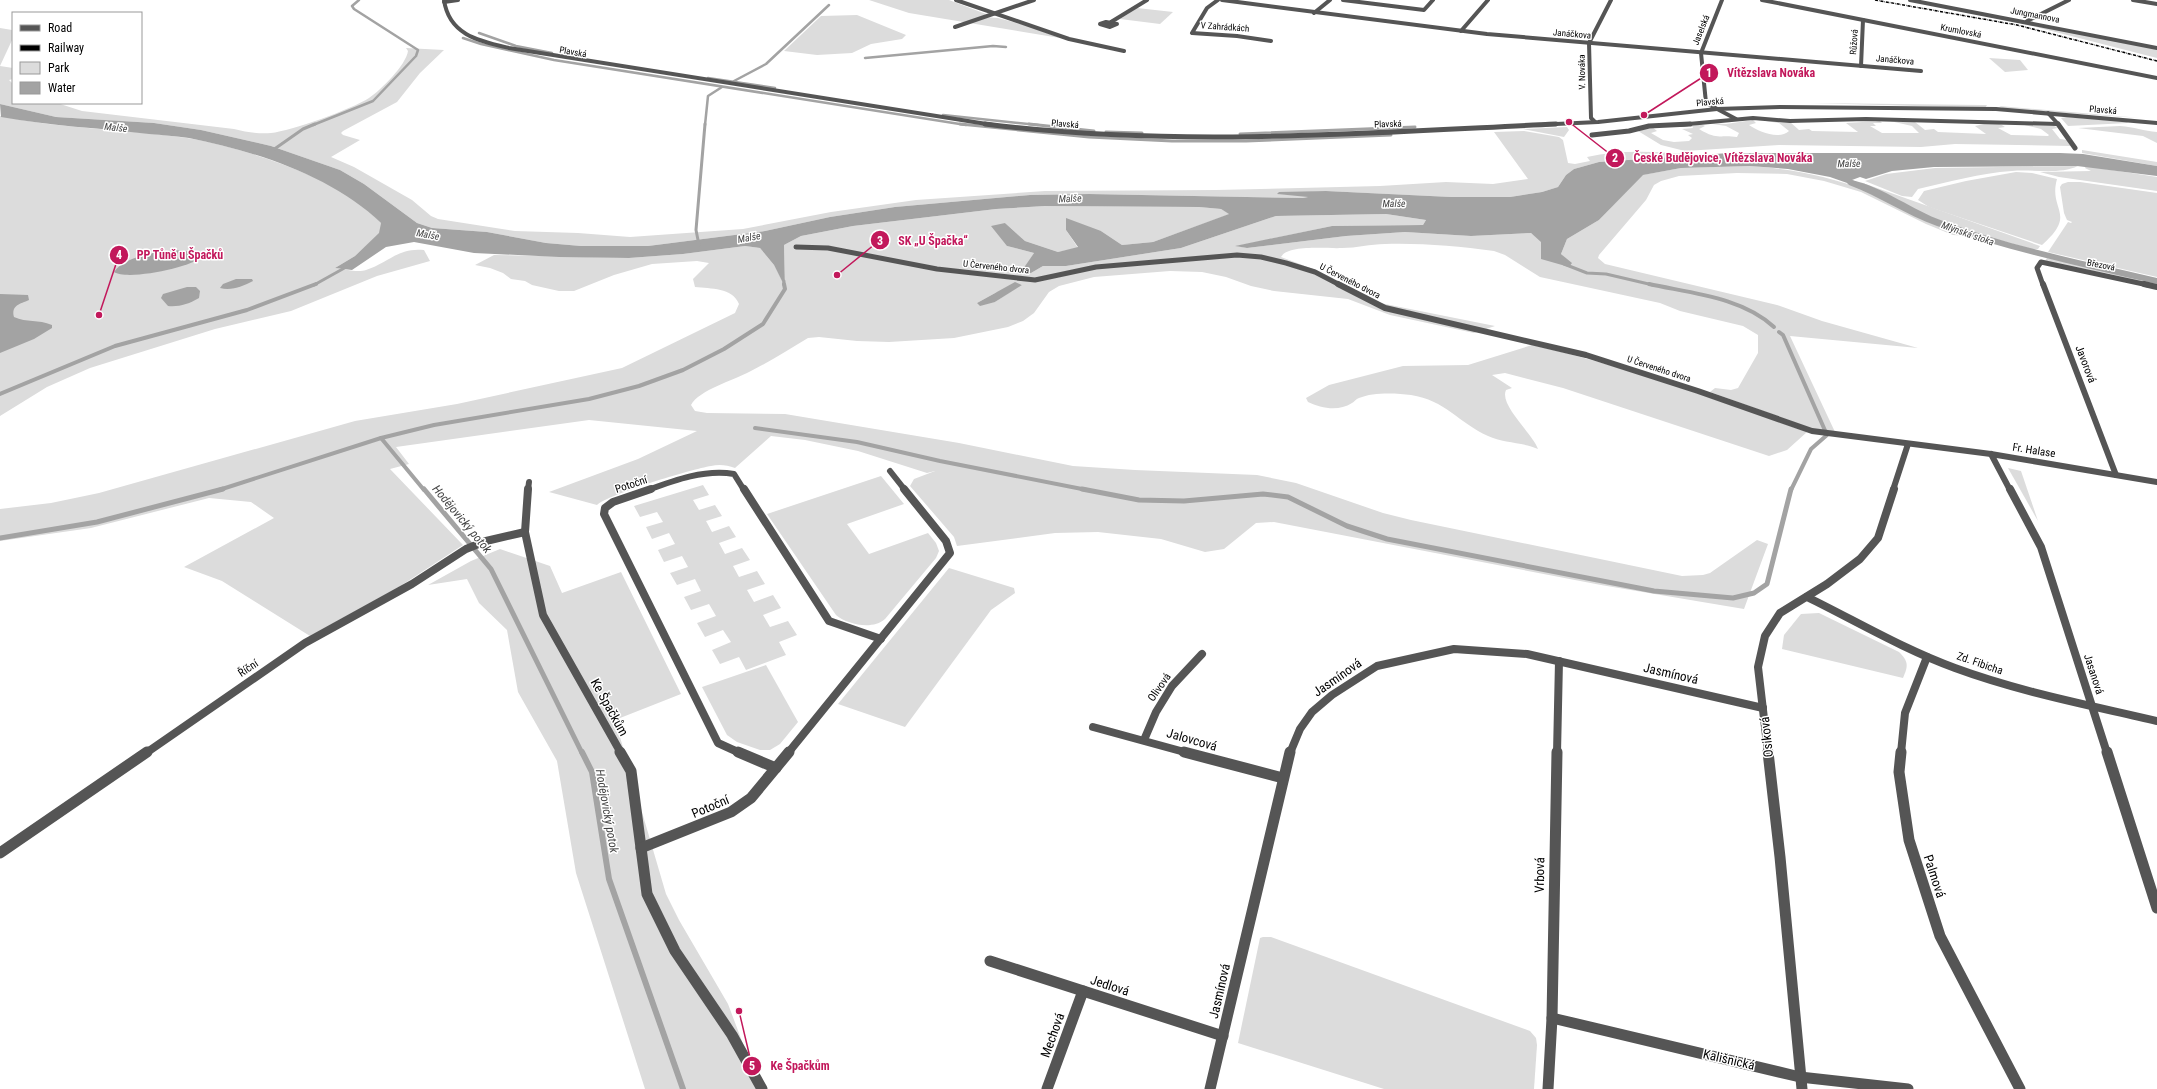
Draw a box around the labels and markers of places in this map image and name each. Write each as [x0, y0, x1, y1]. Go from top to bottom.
callout: Vítězslava Nováka [1699, 61, 1823, 85]
callout: České Budějovice, Vítězslava Nováka [1605, 146, 1820, 170]
callout: SK „U Špačka“ [870, 228, 976, 252]
callout: PP Tůně u Špačků [109, 243, 231, 267]
callout: Ke Špačkům [742, 1054, 838, 1078]

